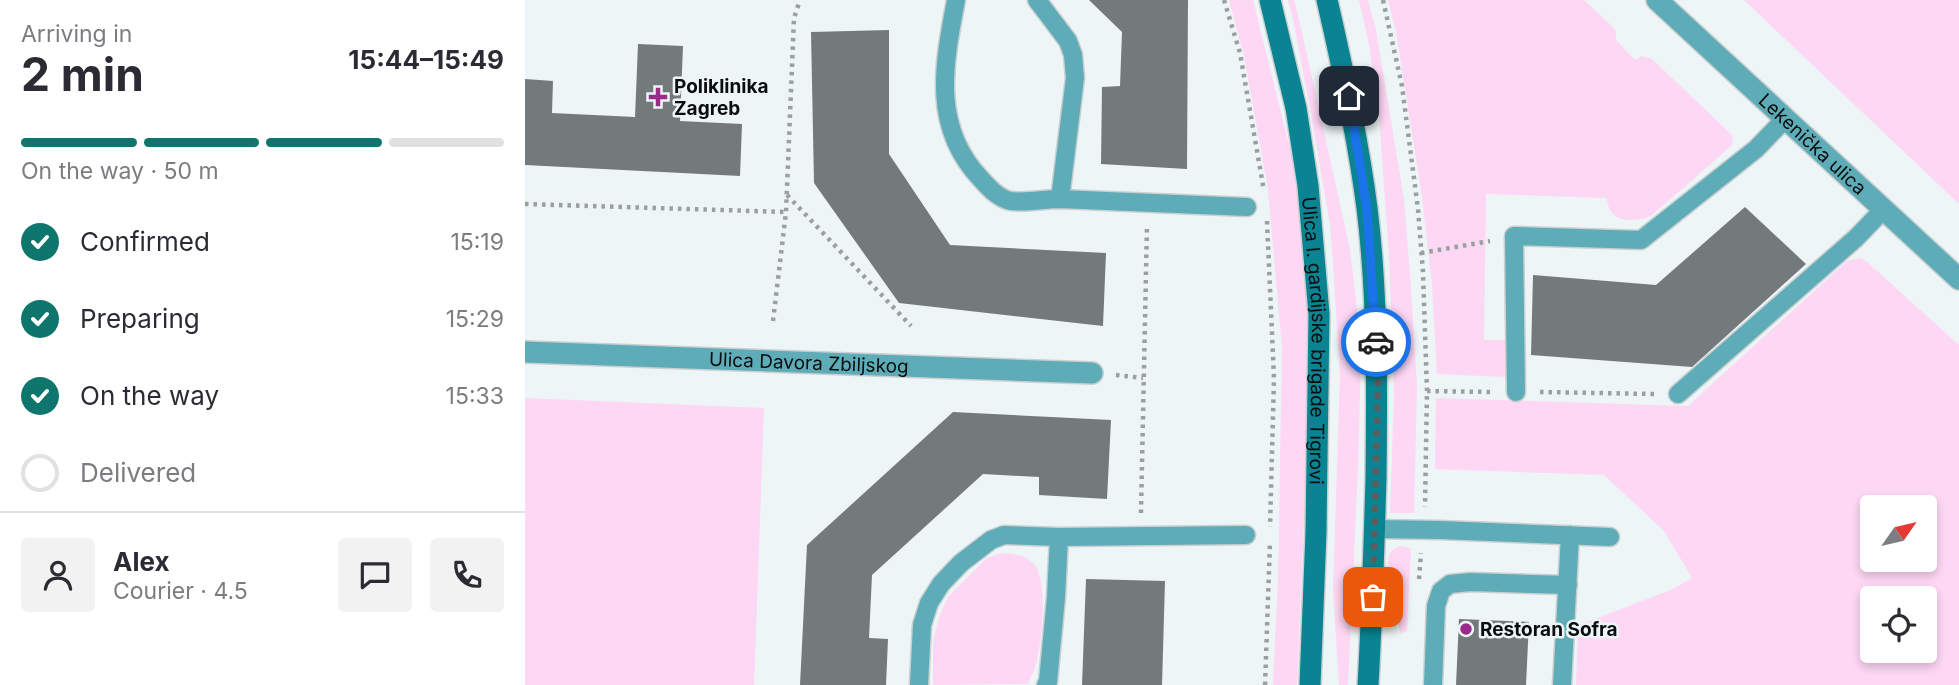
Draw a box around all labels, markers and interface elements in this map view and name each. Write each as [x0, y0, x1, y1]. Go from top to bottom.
text: Arriving in [21, 20, 132, 48]
text: 15:44–15:49 [348, 44, 504, 75]
text: 2 min [21, 46, 144, 102]
pin [1319, 66, 1379, 126]
place label: Poliklinika Zagreb [674, 75, 768, 120]
icon: home [1330, 77, 1368, 115]
marker: Poliklinika Zagreb [648, 87, 668, 107]
street label: Lekenička ulica [1754, 89, 1871, 199]
text: On the way · 50 m [21, 157, 219, 185]
street label: Ulica I. gardijske brigade Tigrovi [1297, 196, 1331, 485]
icon: check [21, 223, 59, 261]
text: Confirmed [80, 226, 210, 257]
text: 15:19 [450, 228, 504, 256]
icon: check [21, 300, 59, 338]
text: Preparing [80, 303, 200, 334]
text: 15:29 [446, 305, 504, 333]
courier [1341, 307, 1411, 377]
icon: car [1357, 323, 1395, 361]
street label: Ulica Davora Zbiljskog [708, 347, 909, 378]
icon: check [21, 377, 59, 415]
text: On the way [80, 380, 219, 411]
text: 15:33 [446, 382, 504, 410]
text: Delivered [80, 457, 196, 488]
north arrow [1860, 495, 1937, 572]
map controls [1860, 495, 1937, 663]
button: person [21, 538, 95, 612]
button: chat [338, 538, 412, 612]
button: phone [430, 538, 504, 612]
text: Alex [113, 546, 170, 577]
pin [1343, 567, 1403, 627]
text: Courier · 4.5 [113, 577, 248, 605]
icon: bag [1354, 578, 1392, 616]
button: locate [1860, 586, 1937, 663]
place label: Restoran Sofra [1480, 618, 1618, 641]
marker: Restoran Sofra [1458, 621, 1474, 637]

